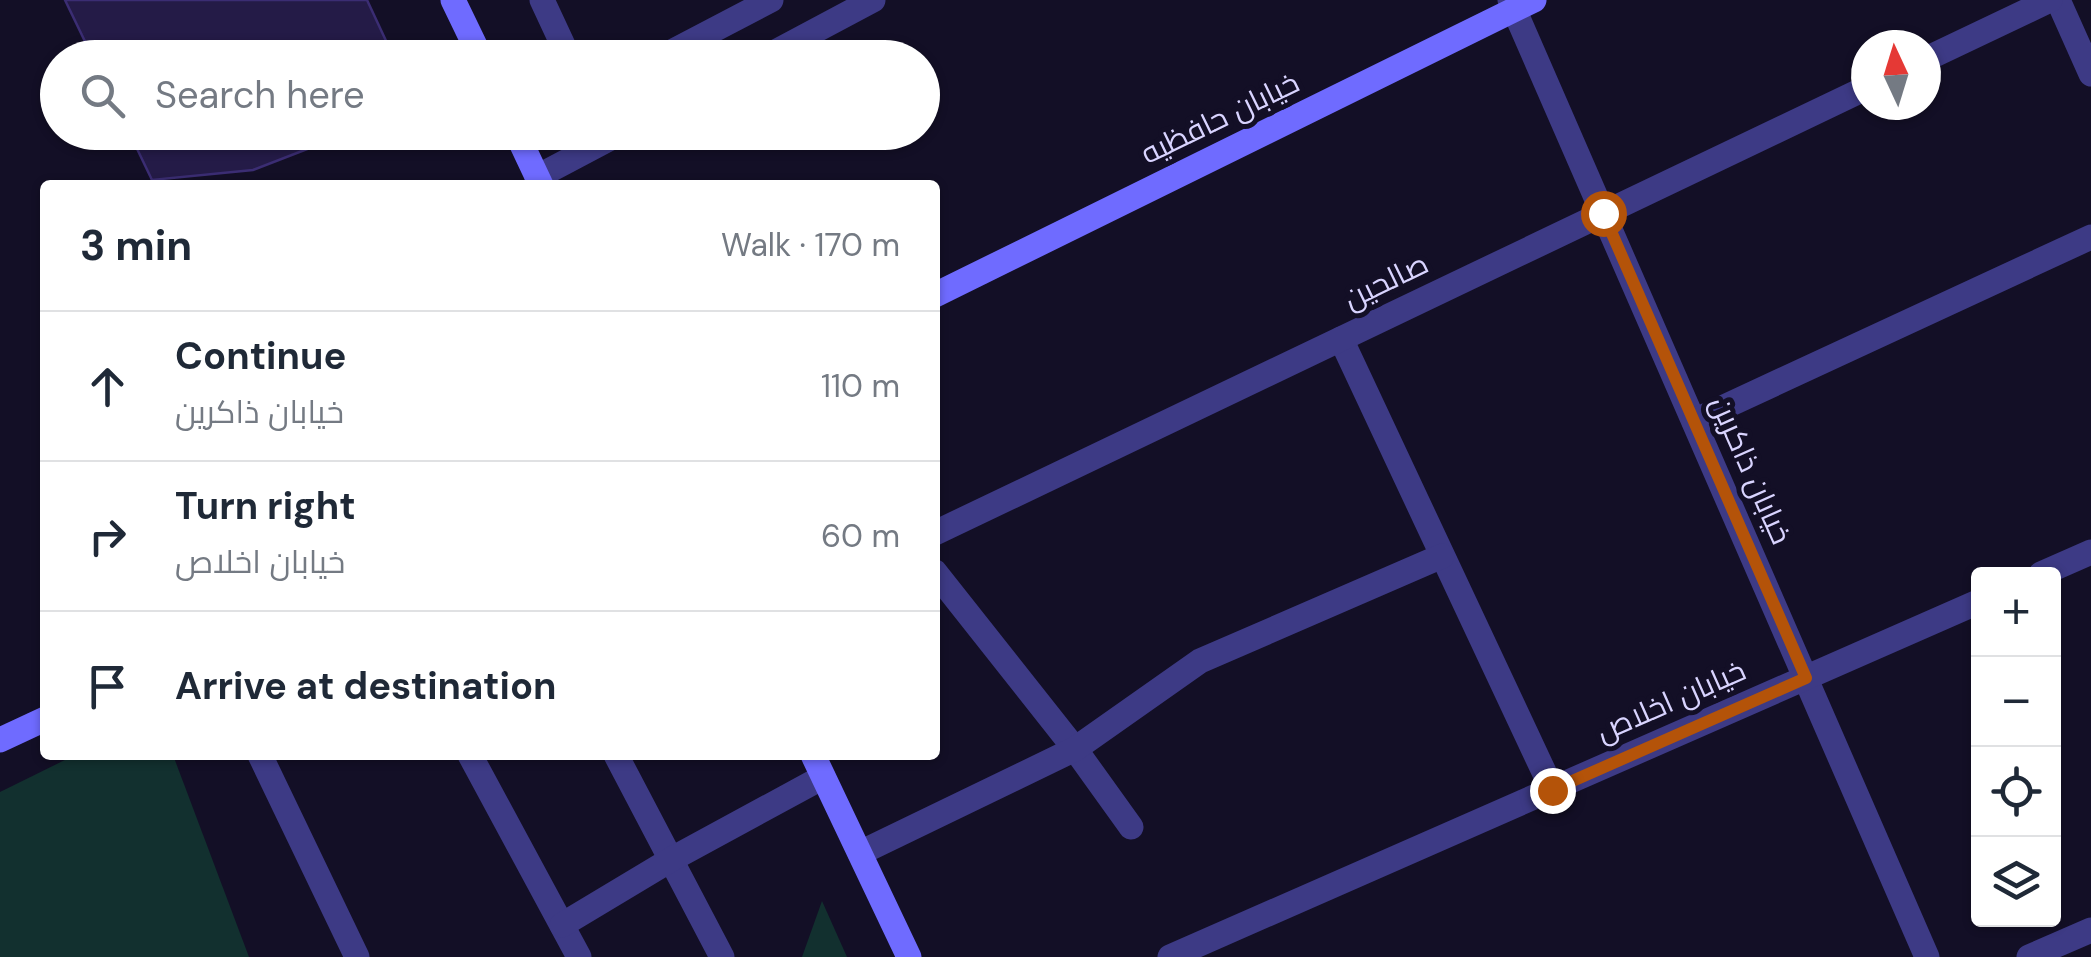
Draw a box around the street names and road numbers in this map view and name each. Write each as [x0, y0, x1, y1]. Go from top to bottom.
street label: خیابان حافظیه [1134, 62, 1305, 173]
street label: صالحین [1337, 243, 1435, 318]
street label: خیابان ذاکرین [1701, 389, 1801, 550]
street label: خیابان اخلاص [1590, 650, 1752, 751]

